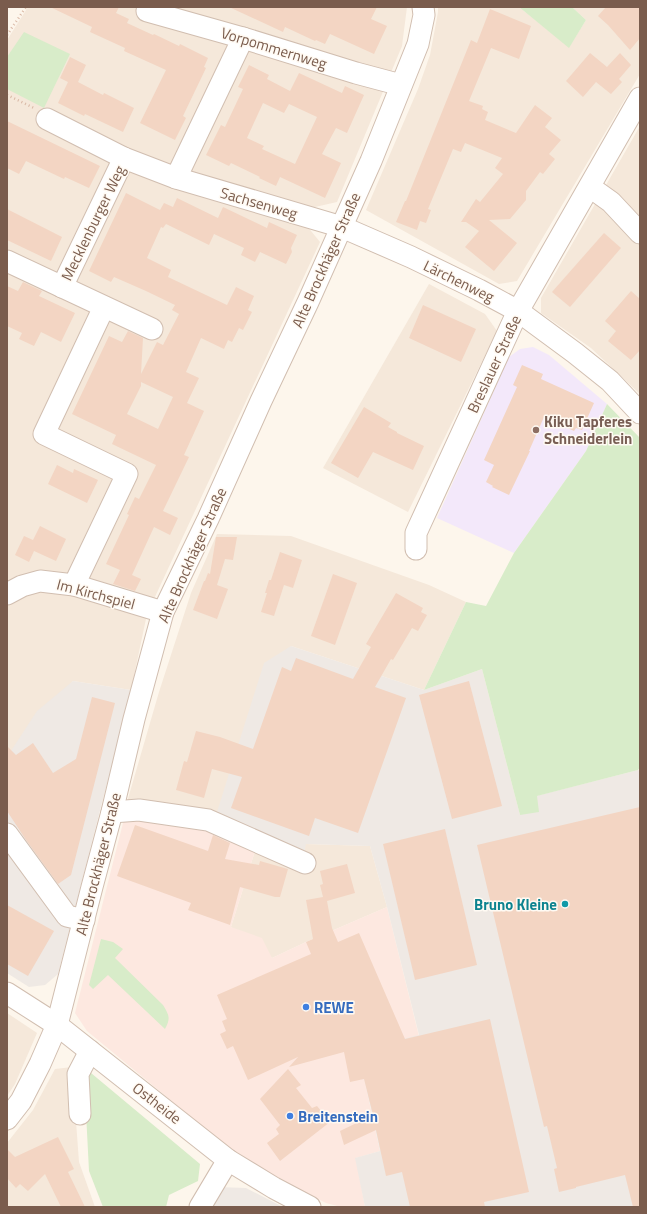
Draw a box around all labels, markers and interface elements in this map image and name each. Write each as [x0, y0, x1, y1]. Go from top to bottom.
street label: Vorpommernweg [218, 21, 330, 75]
street label: Mecklenburger Weg [55, 161, 131, 285]
street label: Sachsenweg [218, 181, 301, 225]
street label: Alte Brockhäger Straße [286, 189, 366, 331]
street label: Lärchenweg [420, 254, 499, 308]
street label: Breslauer Straße [461, 311, 527, 417]
place label: Kiku Tapferes Schneiderlein [544, 410, 632, 450]
marker: Kiku Tapferes Schneiderlein [531, 425, 541, 435]
street label: Alte Brockhäger Straße [152, 484, 232, 626]
street label: Im Kirchspiel [54, 573, 138, 615]
street label: Alte Brockhäger Straße [69, 790, 127, 938]
place label: Bruno Kleine [474, 893, 557, 916]
marker: Bruno Kleine [560, 899, 570, 909]
place label: REWE [314, 996, 354, 1019]
marker: REWE [301, 1002, 311, 1012]
street label: Ostheide [128, 1077, 186, 1129]
place label: Breitenstein [298, 1105, 378, 1128]
marker: Breitenstein [285, 1111, 295, 1121]

